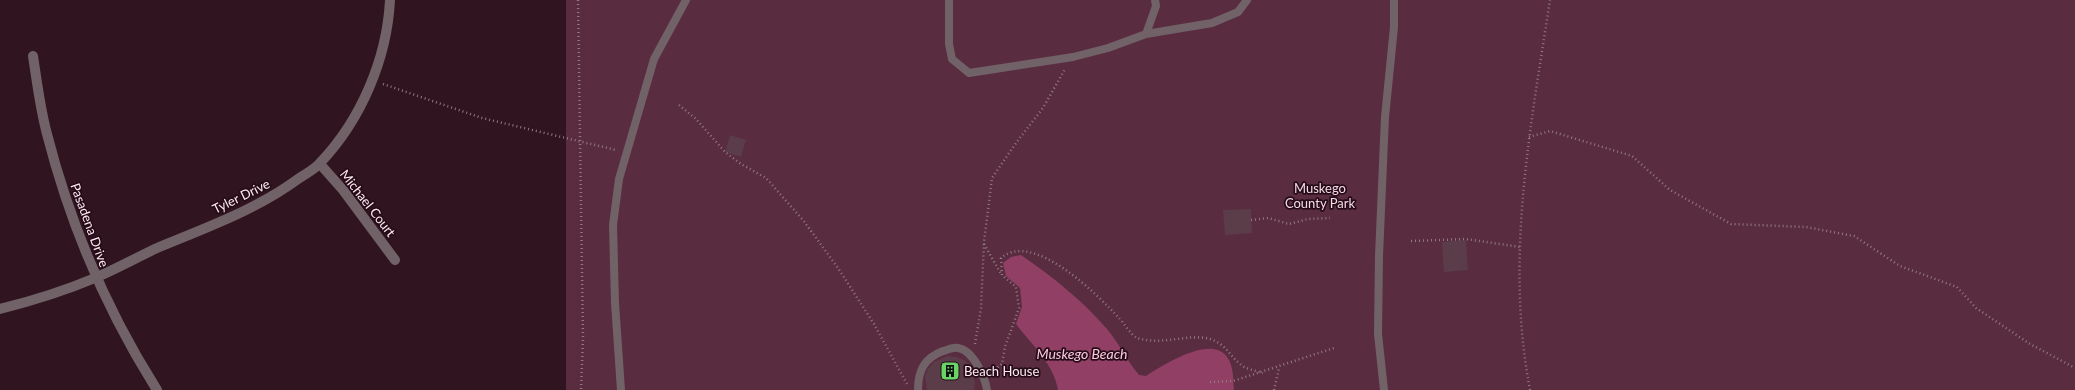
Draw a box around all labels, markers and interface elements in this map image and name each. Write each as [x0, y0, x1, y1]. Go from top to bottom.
street label: Michael Court [337, 166, 399, 240]
street label: Tyler Drive [210, 175, 272, 217]
park label: Muskego County Park [1285, 180, 1355, 211]
street label: Pasadena Drive [67, 181, 113, 269]
water label: Muskego Beach [1036, 345, 1128, 362]
building icon: Beach House [939, 360, 961, 382]
place label: Beach House [964, 363, 1039, 379]

